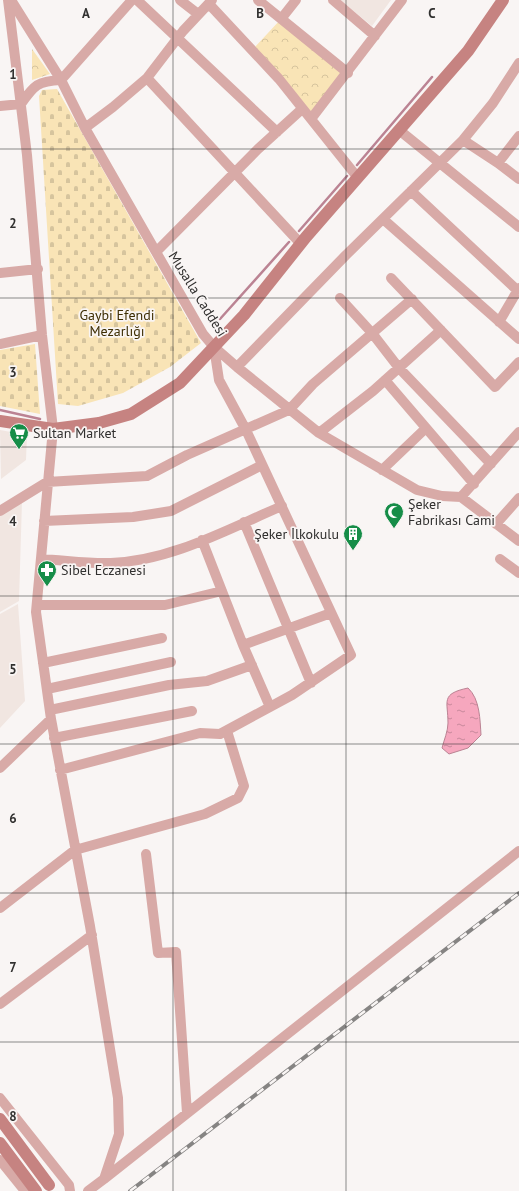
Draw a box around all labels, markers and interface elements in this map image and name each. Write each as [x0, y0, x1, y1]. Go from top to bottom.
text: A [82, 5, 90, 22]
text: B [256, 5, 264, 22]
text: C [428, 5, 436, 22]
text: 1 [9, 66, 17, 83]
text: 2 [9, 215, 17, 232]
street label: Musalla Caddesi [165, 248, 231, 340]
park label: Gaybi Efendi Mezarlığı [80, 306, 154, 340]
text: 3 [9, 364, 17, 381]
supermarket icon: Sultan Market [8, 422, 30, 450]
place label: Sultan Market [33, 424, 117, 442]
place label: Şeker Fabrikası Cami [408, 495, 495, 529]
mosque icon: Şeker Fabrikası Cami [383, 501, 405, 529]
text: 4 [9, 513, 17, 530]
building icon: Şeker İlkokulu [342, 523, 364, 551]
place label: Şeker İlkokulu [254, 525, 339, 543]
pharmacy icon: Sibel Eczanesi [36, 559, 58, 587]
place label: Sibel Eczanesi [61, 561, 146, 579]
text: 5 [9, 661, 17, 678]
text: 6 [9, 810, 17, 827]
text: 7 [9, 959, 17, 976]
text: 8 [9, 1108, 17, 1125]

